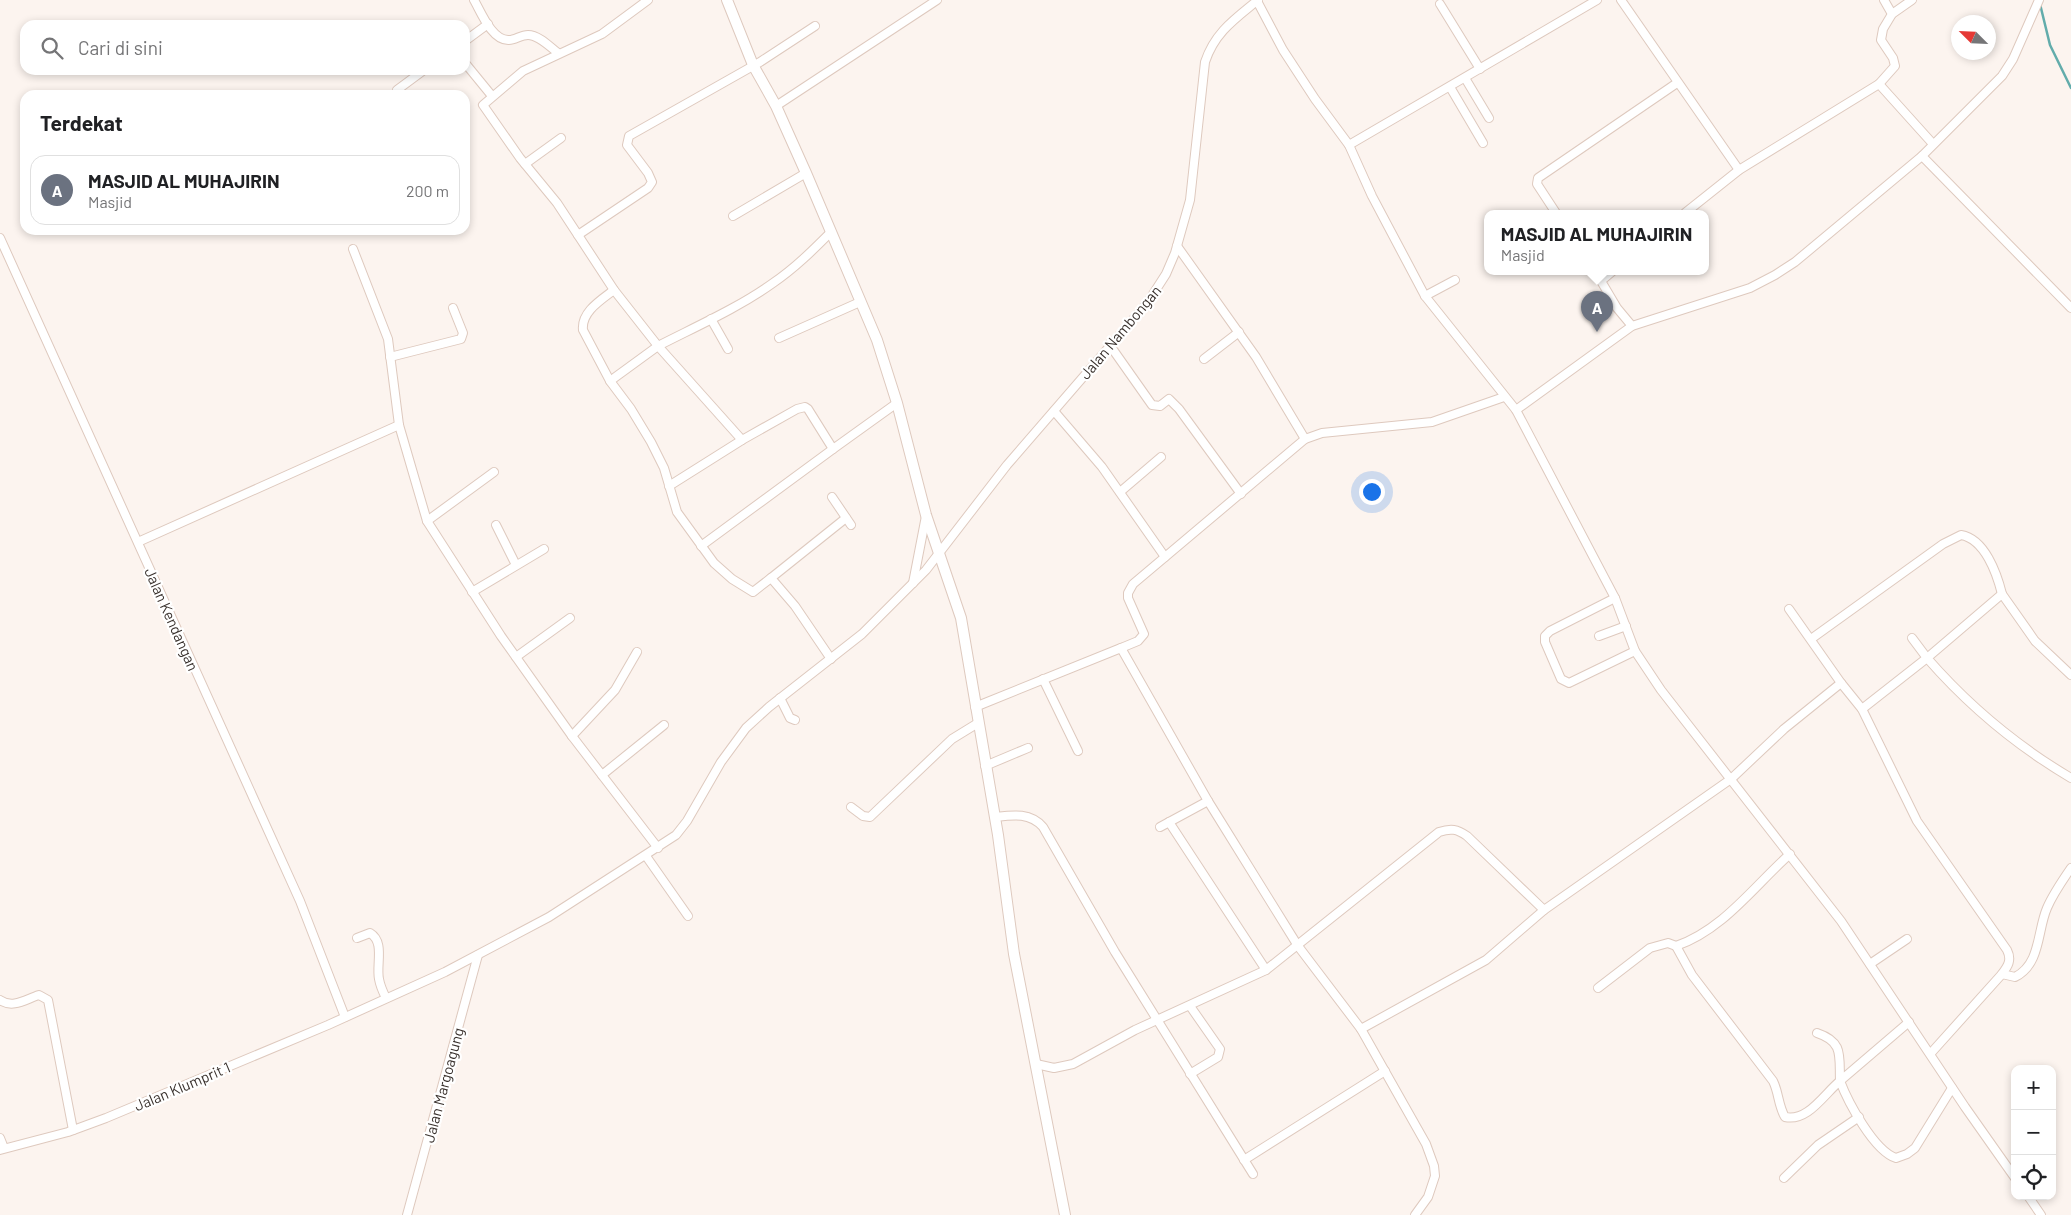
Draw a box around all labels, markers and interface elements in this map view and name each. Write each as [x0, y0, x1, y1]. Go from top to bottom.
north arrow [1951, 15, 1996, 60]
search box [20, 20, 470, 75]
icon: search [38, 34, 66, 62]
text: Cari di sini [78, 36, 163, 59]
text: Terdekat [40, 110, 123, 135]
text: MASJID AL MUHAJIRIN [88, 169, 280, 192]
text: A [52, 181, 62, 200]
text: 200 m [406, 181, 449, 200]
text: Masjid [88, 192, 132, 211]
popup [1484, 210, 1709, 275]
text: MASJID AL MUHAJIRIN [1501, 222, 1692, 245]
text: Masjid [1501, 245, 1545, 264]
street label: Jalan Nambongan [1076, 281, 1164, 383]
pin: A [1581, 291, 1613, 332]
your location [1359, 479, 1385, 505]
street label: Jalan Kendangan [141, 565, 203, 673]
street label: Jalan Margoagung [419, 1026, 467, 1144]
street label: Jalan Klumprit 1 [131, 1058, 233, 1114]
map controls [2011, 1065, 2056, 1200]
button: + [2011, 1065, 2056, 1110]
button: − [2011, 1110, 2056, 1155]
button: locate [2011, 1155, 2056, 1200]

